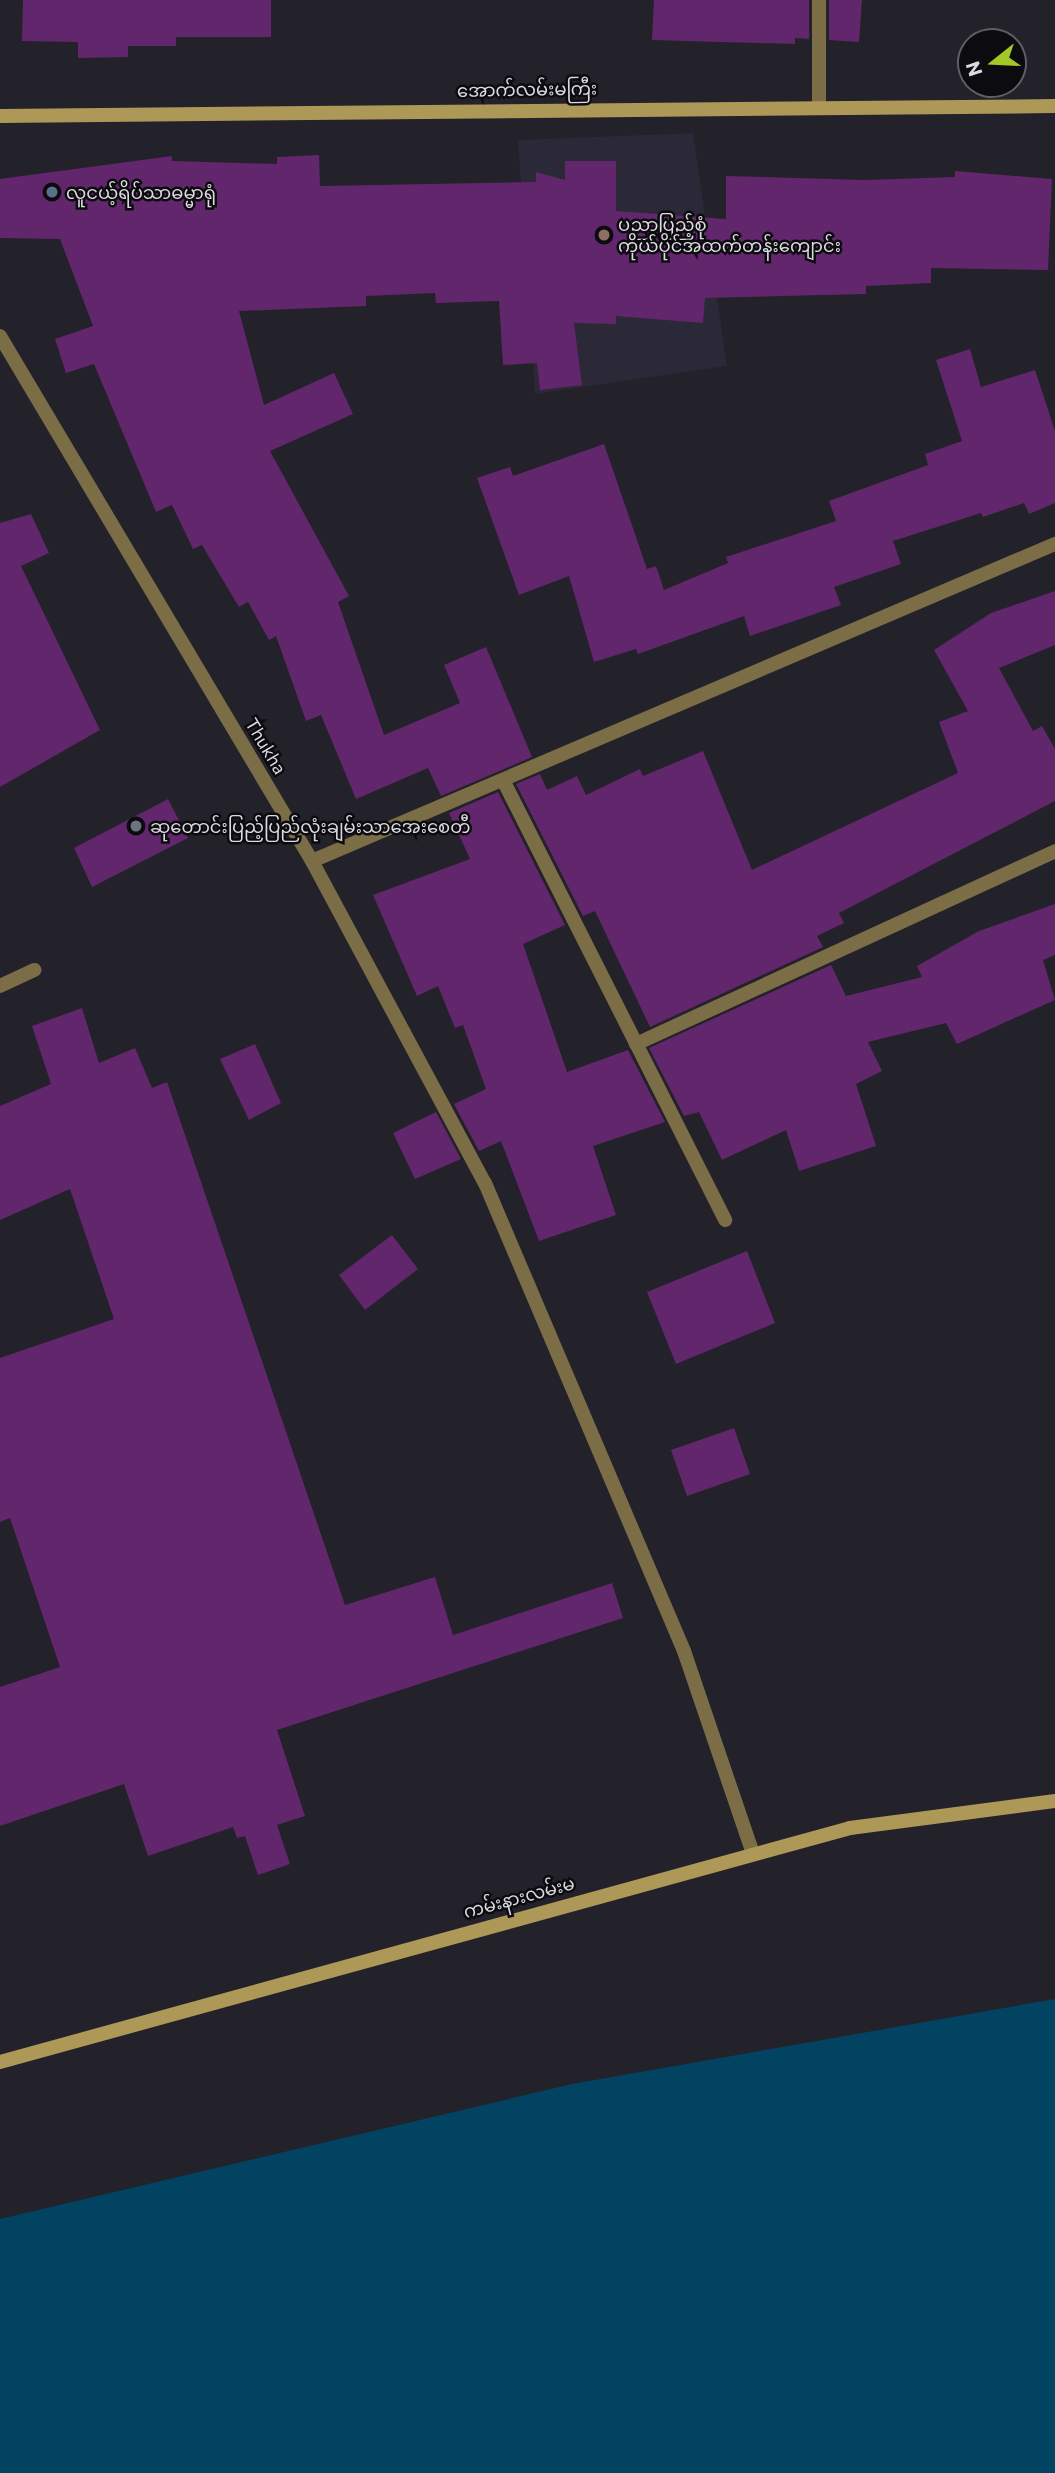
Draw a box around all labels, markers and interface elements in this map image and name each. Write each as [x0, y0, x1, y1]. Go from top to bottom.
north arrow [957, 28, 1027, 98]
text: N [960, 59, 987, 79]
street label: အောက်လမ်းမကြီး [457, 77, 597, 101]
place label: လူငယ့်ရိပ်သာဓမ္မာရုံ [66, 181, 216, 203]
marker: လူငယ့်ရိပ်သာဓမ္မာရုံ [44, 184, 60, 200]
place label: ပညာပြည့်စုံ ကိုယ်ပိုင်အထက်တန်းကျောင်း [618, 214, 841, 256]
marker: ပညာပြည့်စုံ ကိုယ်ပိုင်အထက်တန်းကျောင်း [596, 227, 612, 243]
street label: Thukha [241, 714, 291, 778]
place label: ဆုတောင်းပြည့်ပြည်လုံးချမ်းသာအေးစေတီ [150, 815, 470, 837]
marker: ဆုတောင်းပြည့်ပြည်လုံးချမ်းသာအေးစေတီ [128, 818, 144, 834]
street label: ကမ်းနားလမ်းမ [461, 1872, 577, 1922]

